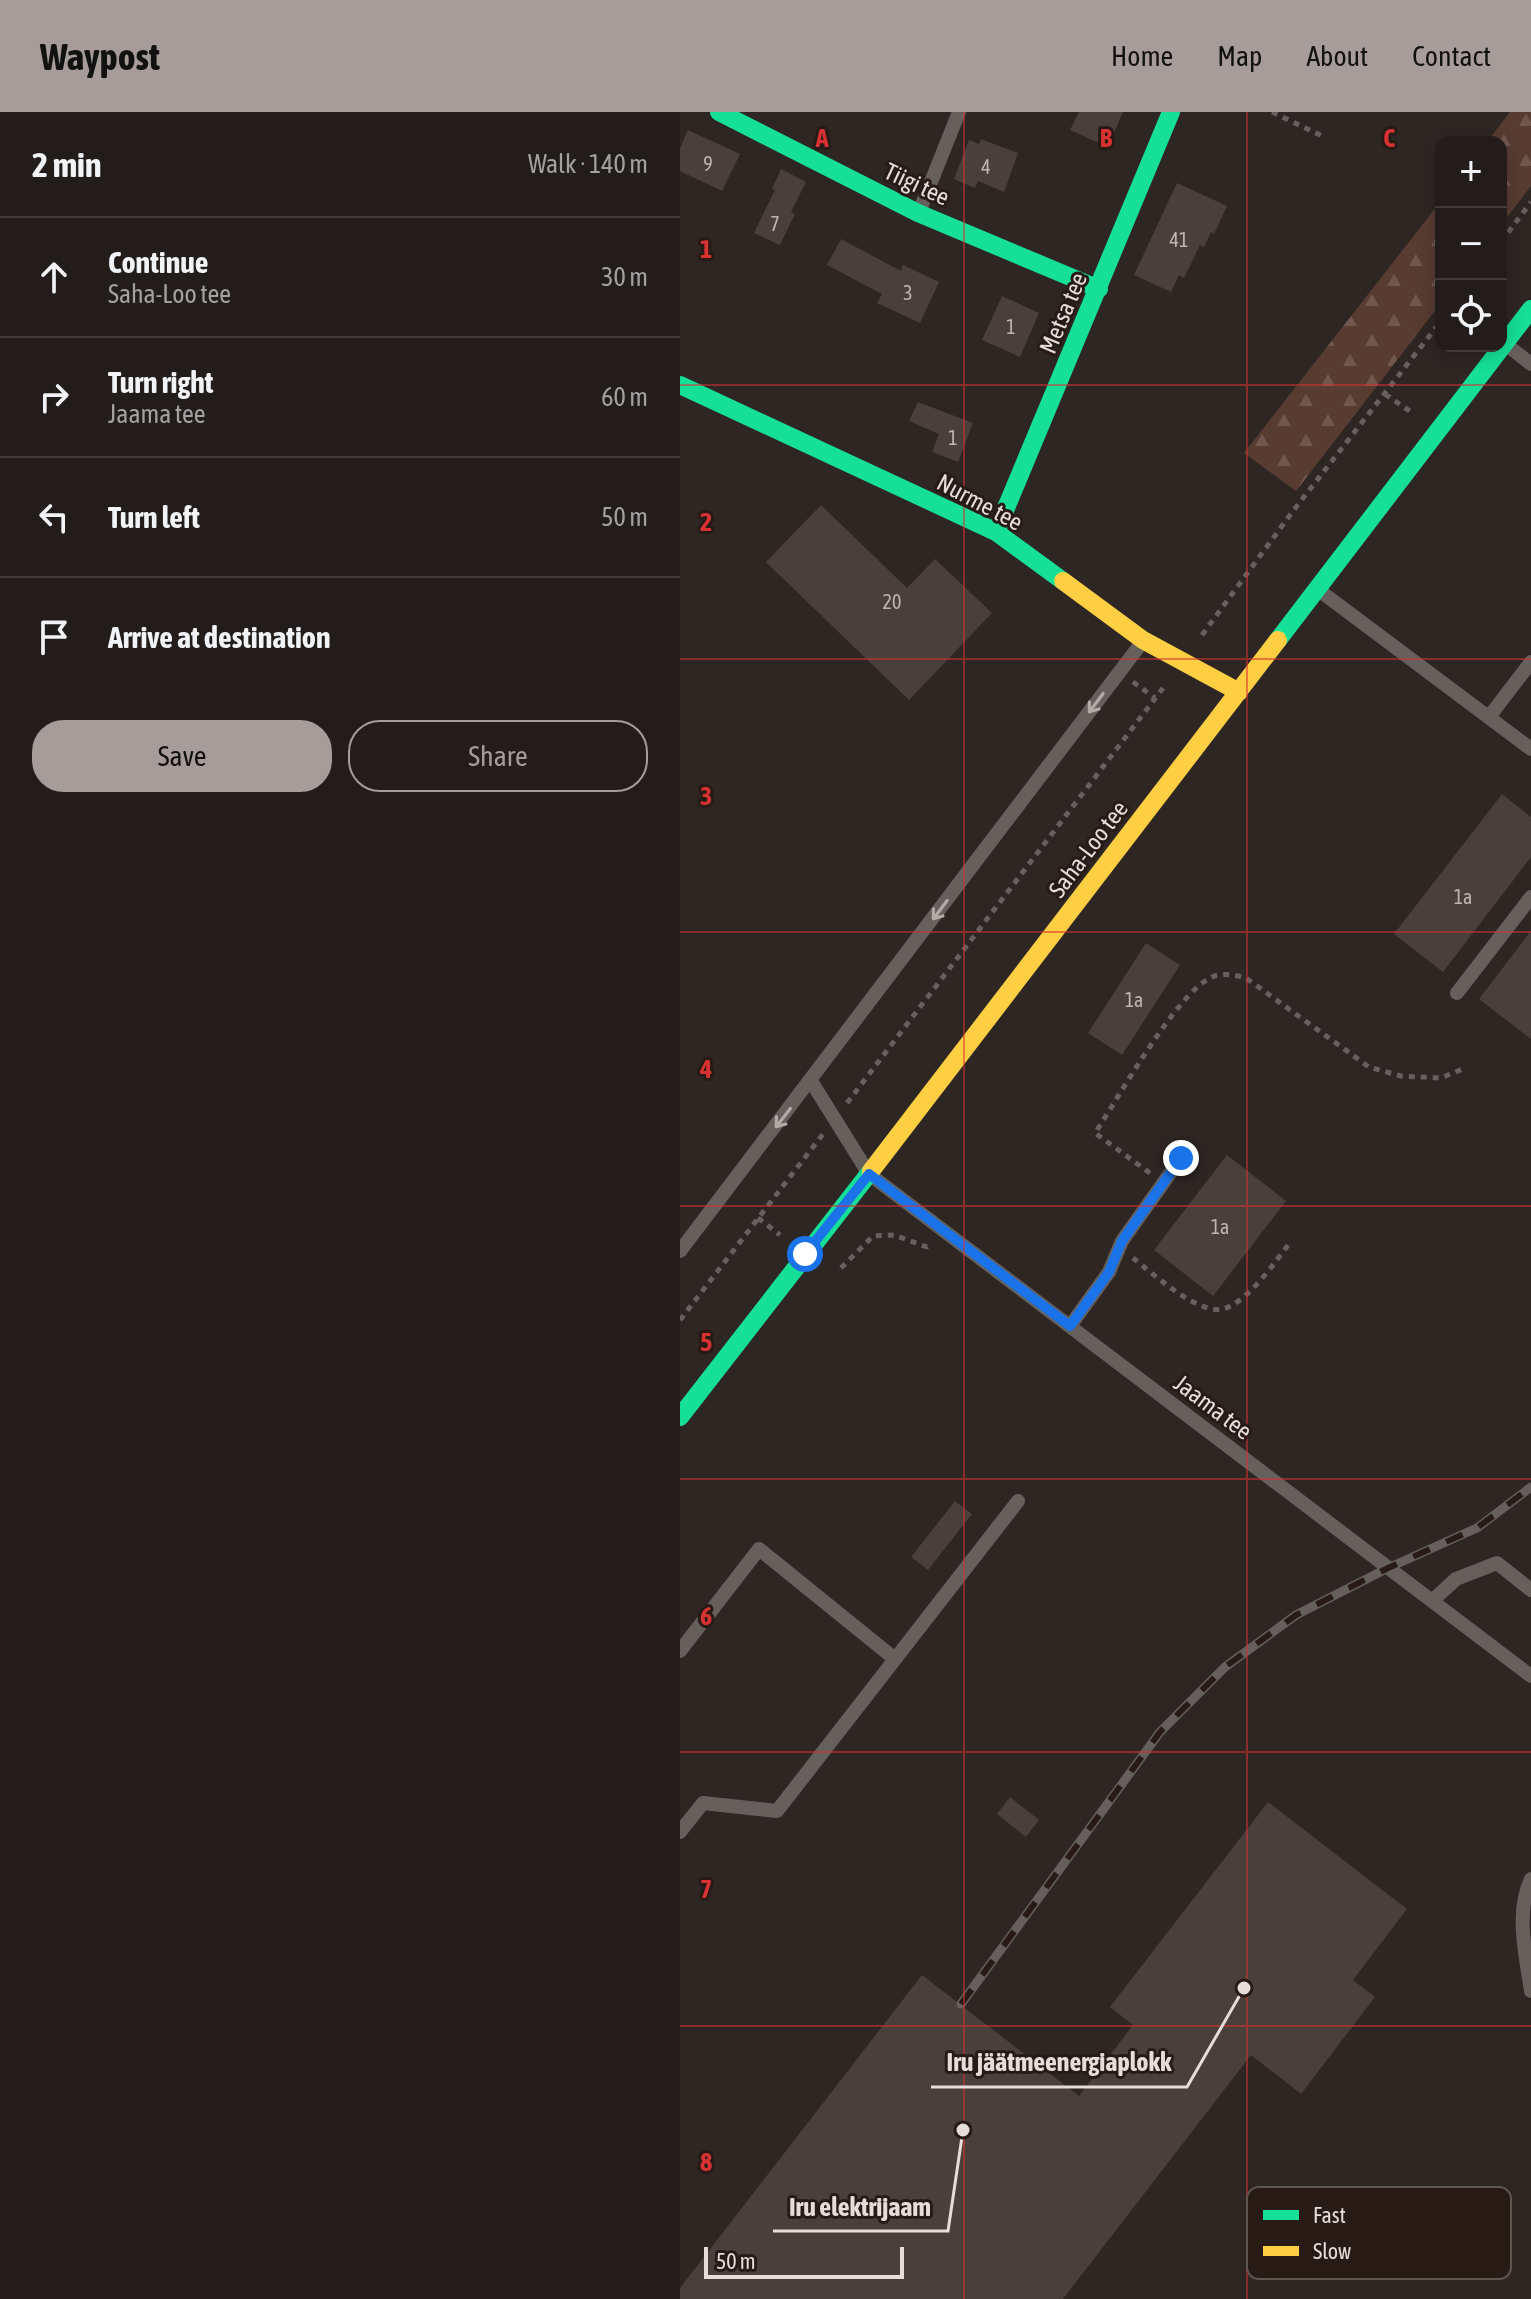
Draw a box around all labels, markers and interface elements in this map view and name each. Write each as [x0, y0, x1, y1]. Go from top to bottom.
text: Waypost [40, 35, 160, 78]
text: Home [1111, 40, 1173, 72]
text: Map [1217, 40, 1262, 72]
text: About [1306, 40, 1368, 72]
text: Contact [1412, 40, 1491, 72]
text: A [815, 123, 829, 153]
text: B [1100, 123, 1113, 153]
text: C [1383, 123, 1395, 153]
map controls [1435, 136, 1507, 352]
button: + [1435, 136, 1507, 208]
text: 2 min [32, 145, 101, 184]
text: Walk · 140 m [528, 149, 648, 179]
house number: 9 [703, 152, 713, 175]
house number: 4 [981, 155, 991, 178]
street label: Tiigi tee [880, 157, 954, 211]
button: − [1435, 208, 1507, 280]
house number: 7 [770, 212, 780, 235]
house number: 41 [1170, 228, 1188, 251]
text: 1 [700, 234, 712, 264]
text: Continue [108, 245, 208, 279]
icon: ahead [32, 255, 76, 299]
text: 30 m [601, 262, 648, 292]
street label: Metsa tee [1034, 269, 1092, 357]
text: Saha-Loo tee [108, 279, 231, 309]
button: locate [1435, 280, 1507, 352]
house number: 3 [903, 281, 913, 304]
house number: 1 [1006, 315, 1016, 338]
text: Turn right [108, 365, 214, 399]
icon: right [32, 375, 76, 419]
text: 60 m [601, 382, 648, 412]
text: Jaama tee [108, 399, 206, 429]
house number: 1 [948, 426, 958, 449]
street label: Nurme tee [933, 468, 1027, 536]
icon: left [32, 495, 76, 539]
text: Turn left [108, 500, 200, 534]
text: 50 m [601, 502, 648, 532]
text: 2 [700, 507, 712, 537]
house number: 20 [883, 590, 901, 613]
icon: arrive [32, 615, 76, 659]
text: Arrive at destination [108, 620, 330, 654]
one-way arrow [1088, 692, 1105, 713]
button: Save [32, 720, 332, 792]
button: Share [348, 720, 648, 792]
text: 3 [700, 781, 712, 811]
street label: Saha-Loo tee [1043, 796, 1133, 902]
house number: 1a [1454, 885, 1472, 908]
one-way arrow [932, 899, 949, 920]
house number: 1a [1125, 988, 1143, 1011]
text: 4 [699, 1054, 712, 1084]
one-way arrow [774, 1107, 792, 1128]
route end [1163, 1140, 1199, 1176]
house number: 1a [1211, 1215, 1229, 1238]
route start [787, 1236, 823, 1272]
text: 5 [700, 1327, 712, 1357]
street label: Jaama tee [1169, 1369, 1257, 1445]
text: 6 [700, 1601, 712, 1631]
text: 7 [700, 1874, 712, 1904]
callout: Iru jäätmeenergiaplokk [931, 2037, 1187, 2087]
text: Iru jäätmeenergiaplokk [947, 2047, 1172, 2077]
text: 8 [700, 2147, 712, 2177]
callout: Iru elektrijaam [773, 2181, 948, 2231]
legend [1247, 2187, 1511, 2279]
text: Iru elektrijaam [789, 2192, 931, 2222]
text: Fast [1313, 2202, 1346, 2228]
text: Slow [1313, 2238, 1351, 2264]
scale bar [704, 2243, 904, 2279]
text: 50 m [716, 2248, 756, 2274]

